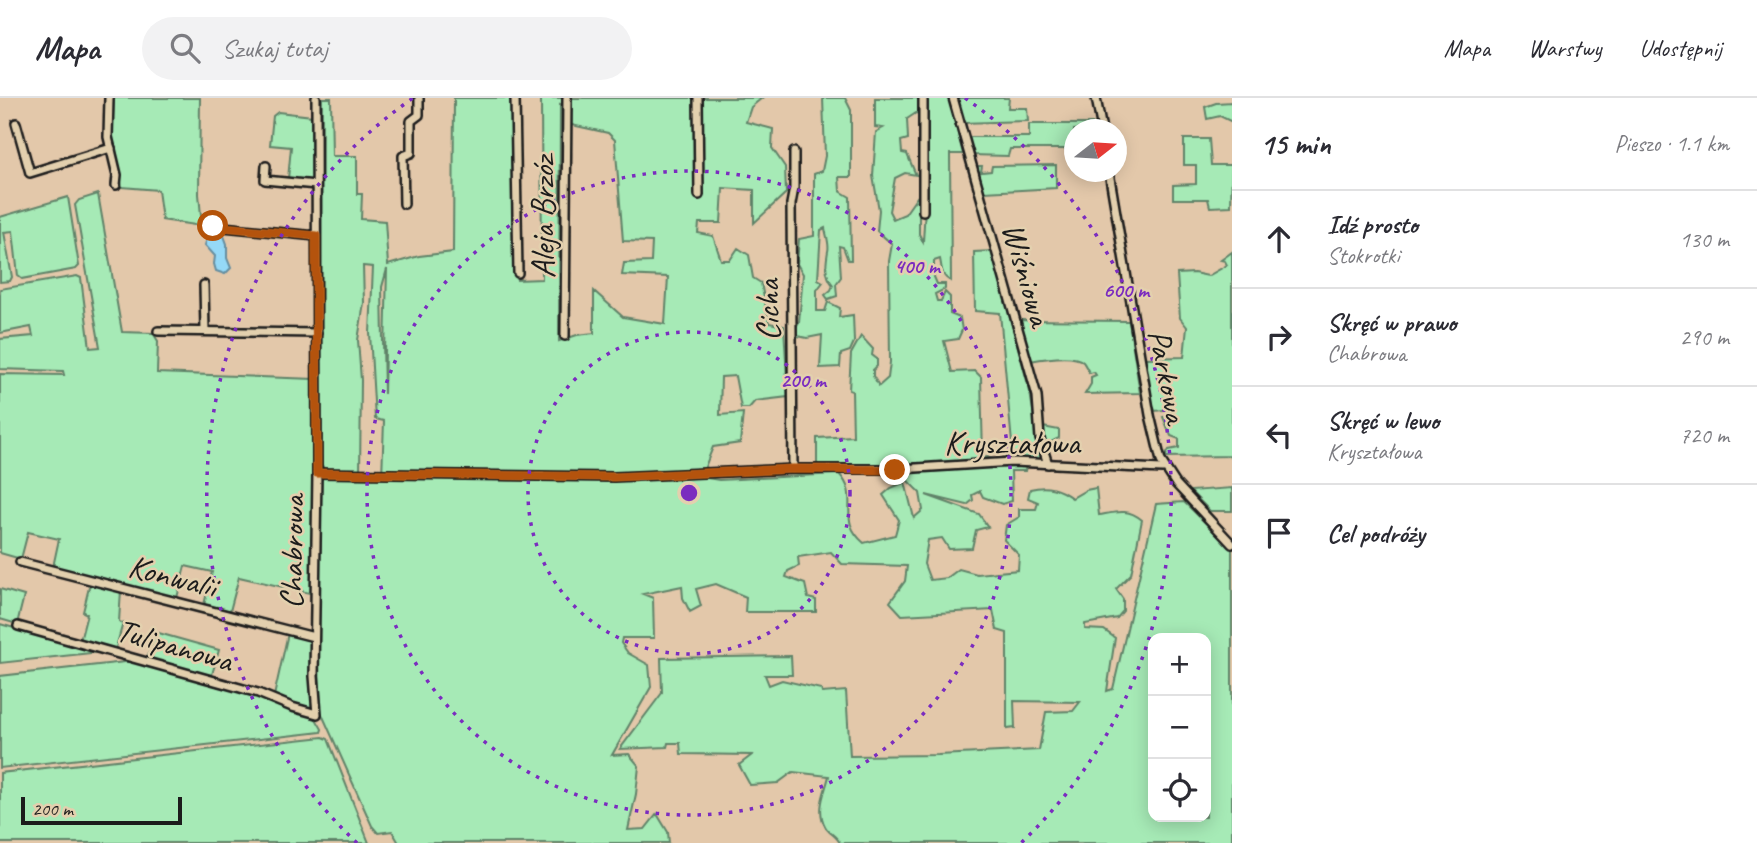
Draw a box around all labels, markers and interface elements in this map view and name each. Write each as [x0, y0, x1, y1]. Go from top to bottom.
search box [142, 17, 632, 80]
text: Mapa [35, 27, 100, 69]
icon: search [166, 29, 204, 67]
text: Szukaj tutaj [222, 32, 328, 65]
text: Mapa [1444, 33, 1490, 63]
text: Warstwy [1528, 33, 1601, 63]
text: Udostępnij [1639, 33, 1722, 63]
north arrow [1064, 119, 1127, 182]
text: 15 min [1260, 125, 1331, 163]
text: Pieszo · 1.1 km [1614, 129, 1729, 158]
street label: Aleja Brzóz [522, 152, 564, 278]
text: Idź prosto [1327, 208, 1418, 241]
route start [197, 210, 228, 241]
street label: Wiśniowa [992, 218, 1062, 333]
icon: ahead [1260, 220, 1298, 258]
text: 130 m [1680, 225, 1729, 254]
text: Stokrotki [1327, 241, 1399, 270]
text: 400 m [894, 253, 942, 279]
street label: Cicha [747, 277, 789, 341]
text: 600 m [1103, 277, 1151, 303]
text: Skręć w prawo [1327, 306, 1456, 339]
icon: right [1260, 318, 1298, 356]
text: 290 m [1680, 323, 1729, 352]
street label: Parkowa [1138, 326, 1198, 429]
text: Chabrowa [1327, 339, 1406, 368]
text: 200 m [780, 367, 828, 393]
text: Skręć w lewo [1327, 404, 1439, 437]
icon: left [1260, 416, 1298, 454]
text: 720 m [1680, 421, 1729, 450]
street label: Kryształowa [944, 422, 1082, 464]
text: Kryształowa [1327, 437, 1422, 466]
route end [879, 454, 910, 485]
centre of rings [677, 481, 701, 505]
street label: Chabrowa [270, 492, 314, 609]
icon: arrive [1260, 514, 1298, 552]
text: Cel podróży [1327, 517, 1425, 550]
street label: Konwalii [124, 545, 225, 608]
street label: Tulipanowa [112, 608, 239, 682]
map controls [1148, 633, 1211, 822]
button: + [1148, 633, 1211, 696]
button: − [1148, 696, 1211, 759]
button: locate [1148, 759, 1211, 822]
scale bar [21, 794, 182, 826]
text: 200 m [32, 797, 73, 821]

